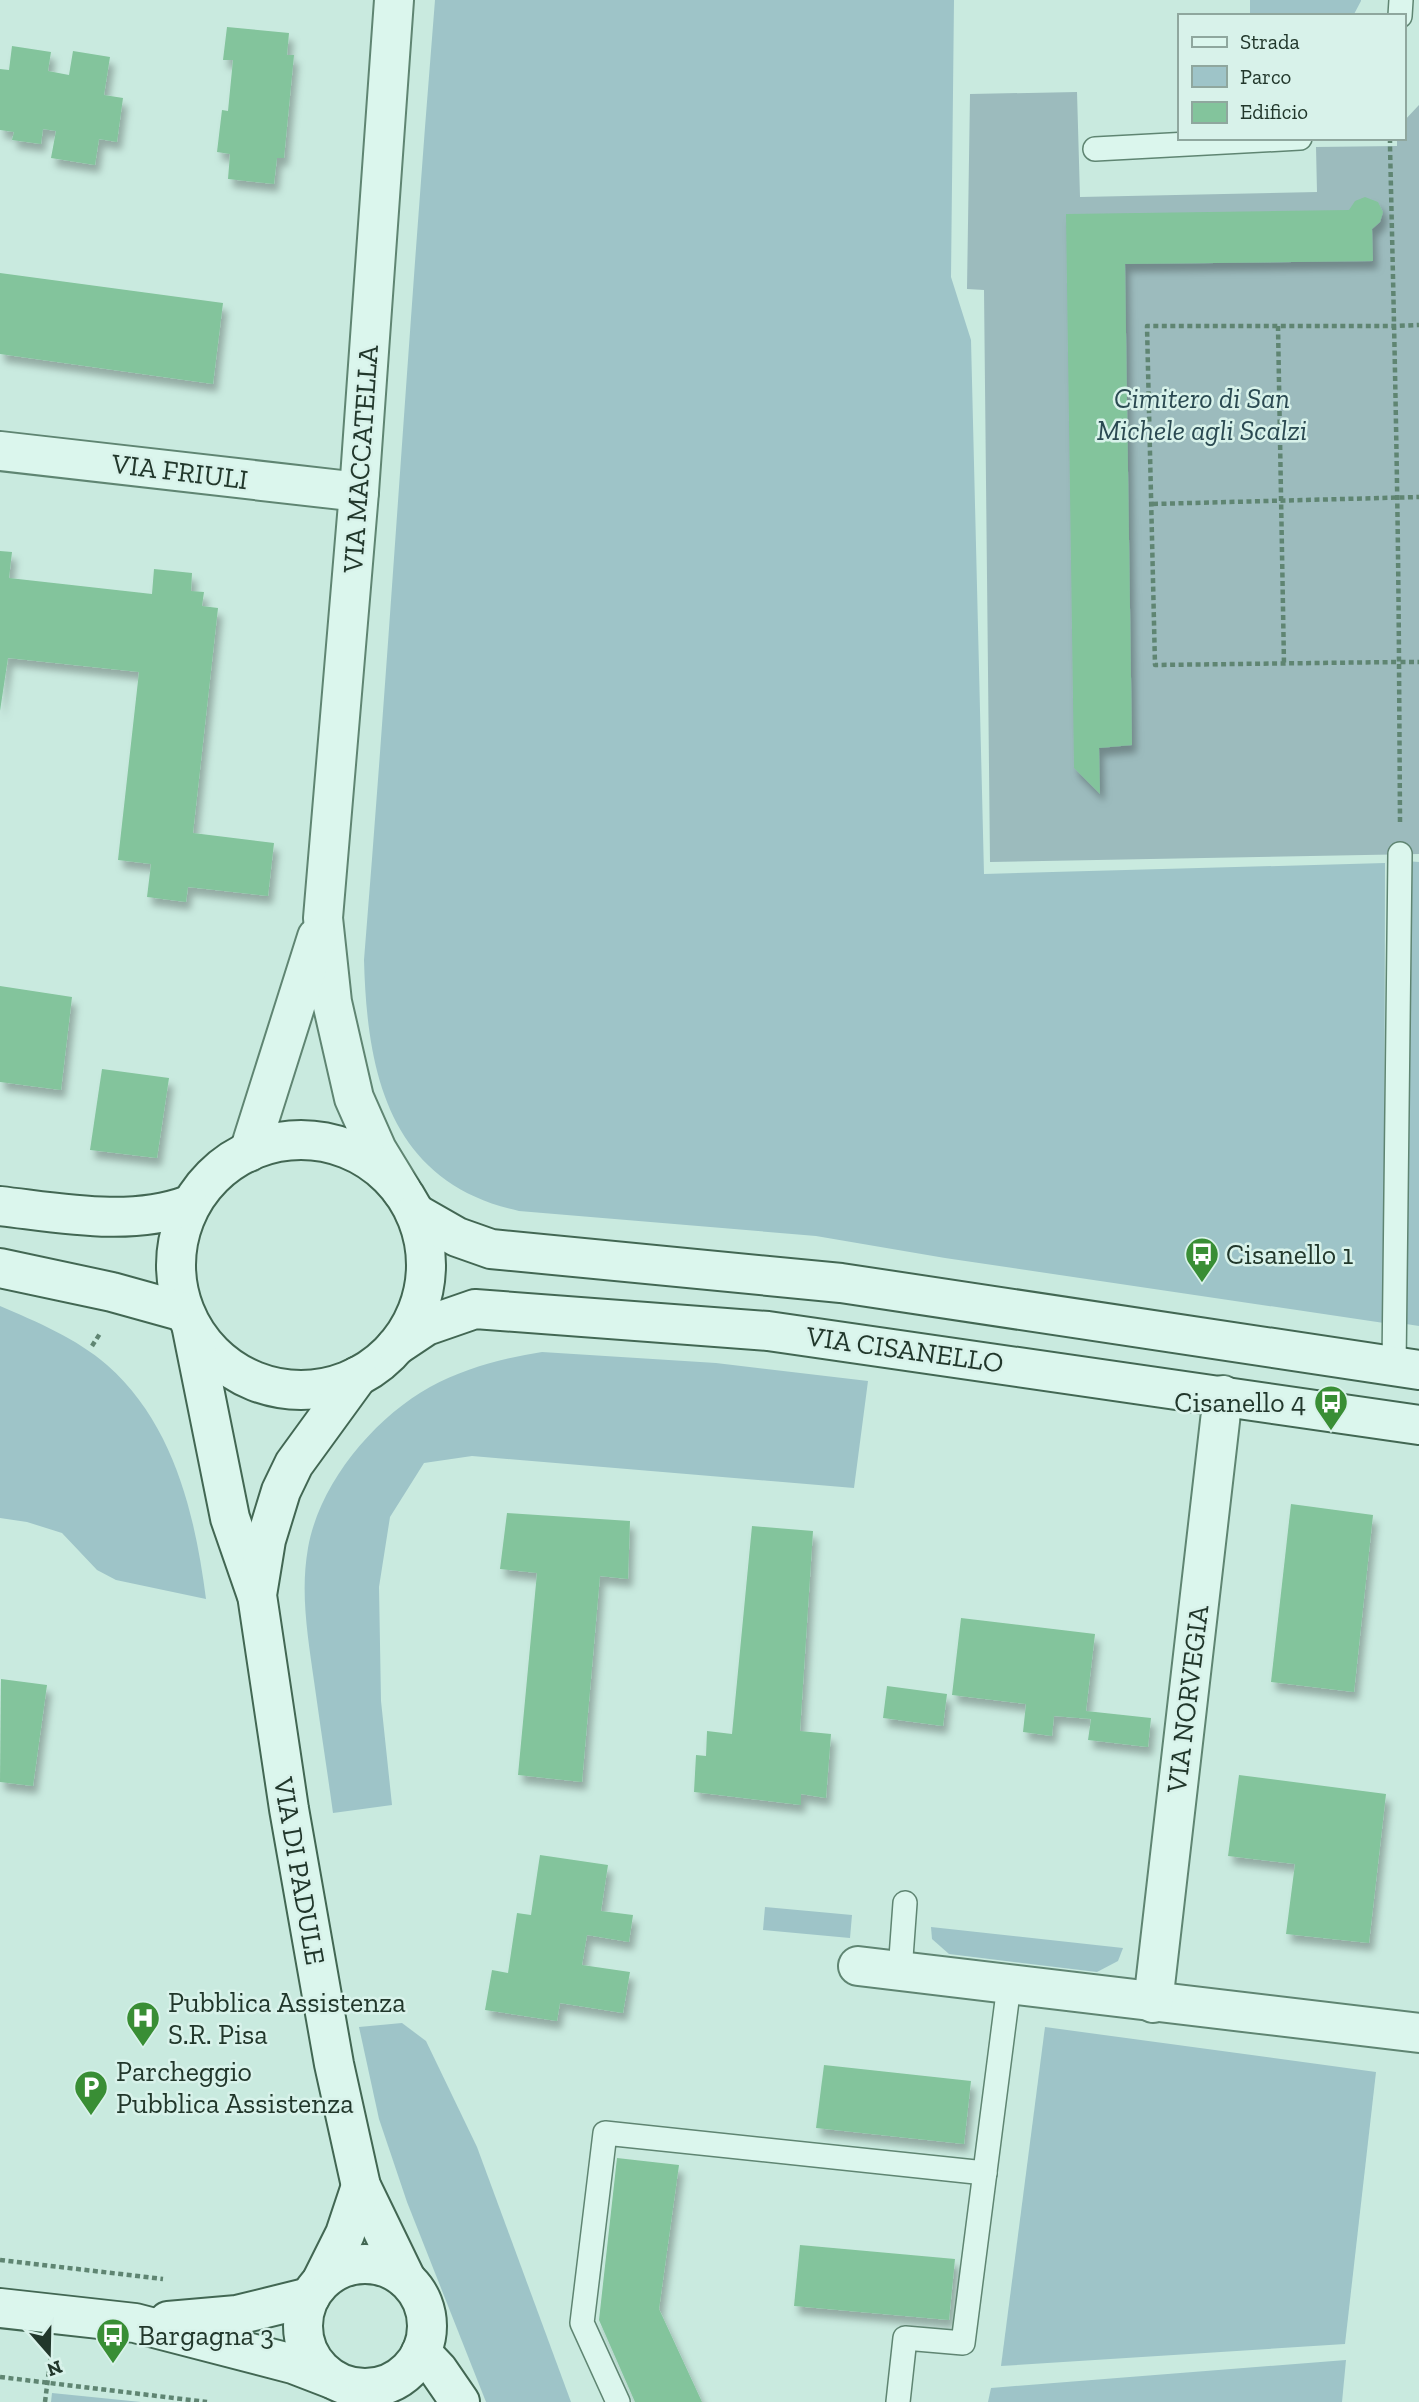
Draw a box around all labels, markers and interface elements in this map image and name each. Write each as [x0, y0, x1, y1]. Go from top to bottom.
legend [1178, 14, 1405, 140]
text: Strada [1240, 29, 1300, 54]
text: Parco [1240, 64, 1291, 89]
text: Edificio [1240, 99, 1308, 124]
street label: VIA MACCATELLA [336, 343, 385, 575]
park label: Cimitero di San Michele agli Scalzi [1097, 382, 1307, 447]
street label: VIA FRIULI [109, 447, 250, 496]
bus stop icon: Cisanello 1 [1183, 1235, 1221, 1284]
place label: Cisanello 1 [1226, 1238, 1354, 1271]
street label: VIA CISANELLO [803, 1319, 1005, 1380]
bus stop icon: Cisanello 4 [1312, 1383, 1350, 1432]
place label: Cisanello 4 [1174, 1386, 1306, 1419]
street label: VIA NORVEGIA [1159, 1602, 1215, 1796]
street label: VIA DI PADULE [267, 1774, 332, 1967]
place label: Pubblica Assistenza S.R. Pisa [168, 1986, 406, 2051]
hospital icon: Pubblica Assistenza S.R. Pisa [124, 1999, 162, 2048]
place label: Parcheggio Pubblica Assistenza [116, 2055, 354, 2120]
parking icon: Parcheggio Pubblica Assistenza [72, 2068, 110, 2117]
bus stop icon: Bargagna 3 [94, 2316, 132, 2365]
north arrow [14, 2318, 84, 2388]
place label: Bargagna 3 [138, 2319, 274, 2352]
text: N [44, 2355, 65, 2382]

